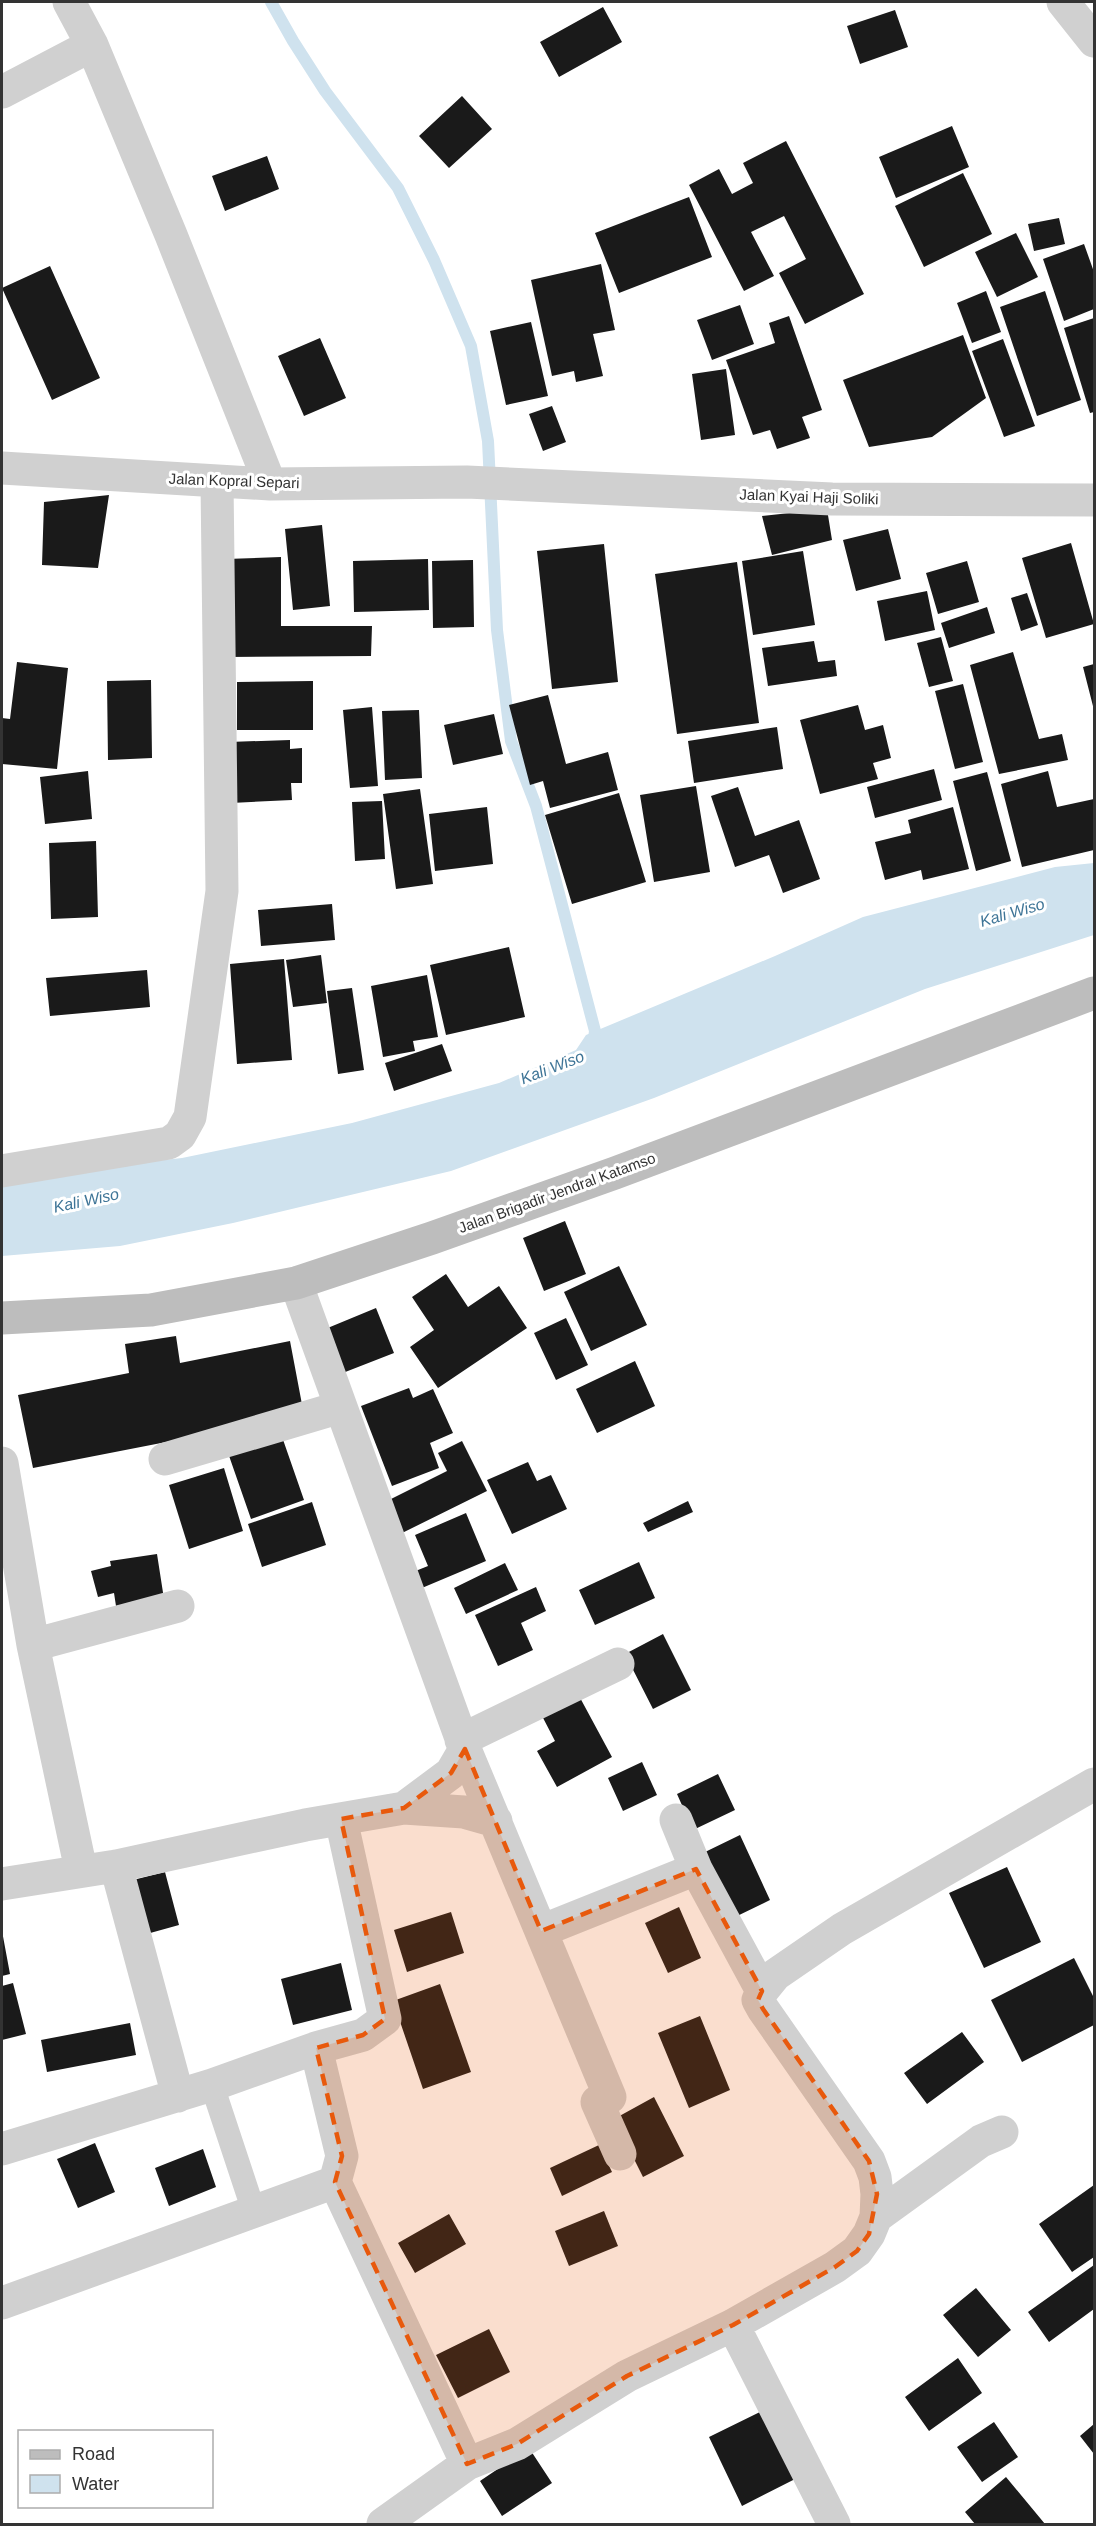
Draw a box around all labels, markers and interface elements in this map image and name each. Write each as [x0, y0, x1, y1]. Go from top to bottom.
street label: Jalan Kopral Separi [168, 470, 300, 491]
street label: Jalan Kyai Haji Soliki [739, 486, 879, 507]
water label: Kali Wiso [978, 895, 1047, 930]
water label: Kali Wiso [518, 1048, 586, 1087]
street label: Jalan Brigadir Jendral Katamso [456, 1149, 658, 1236]
water label: Kali Wiso [52, 1185, 121, 1216]
legend [18, 2430, 213, 2508]
text: Road [72, 2444, 115, 2464]
text: Water [72, 2474, 119, 2494]

